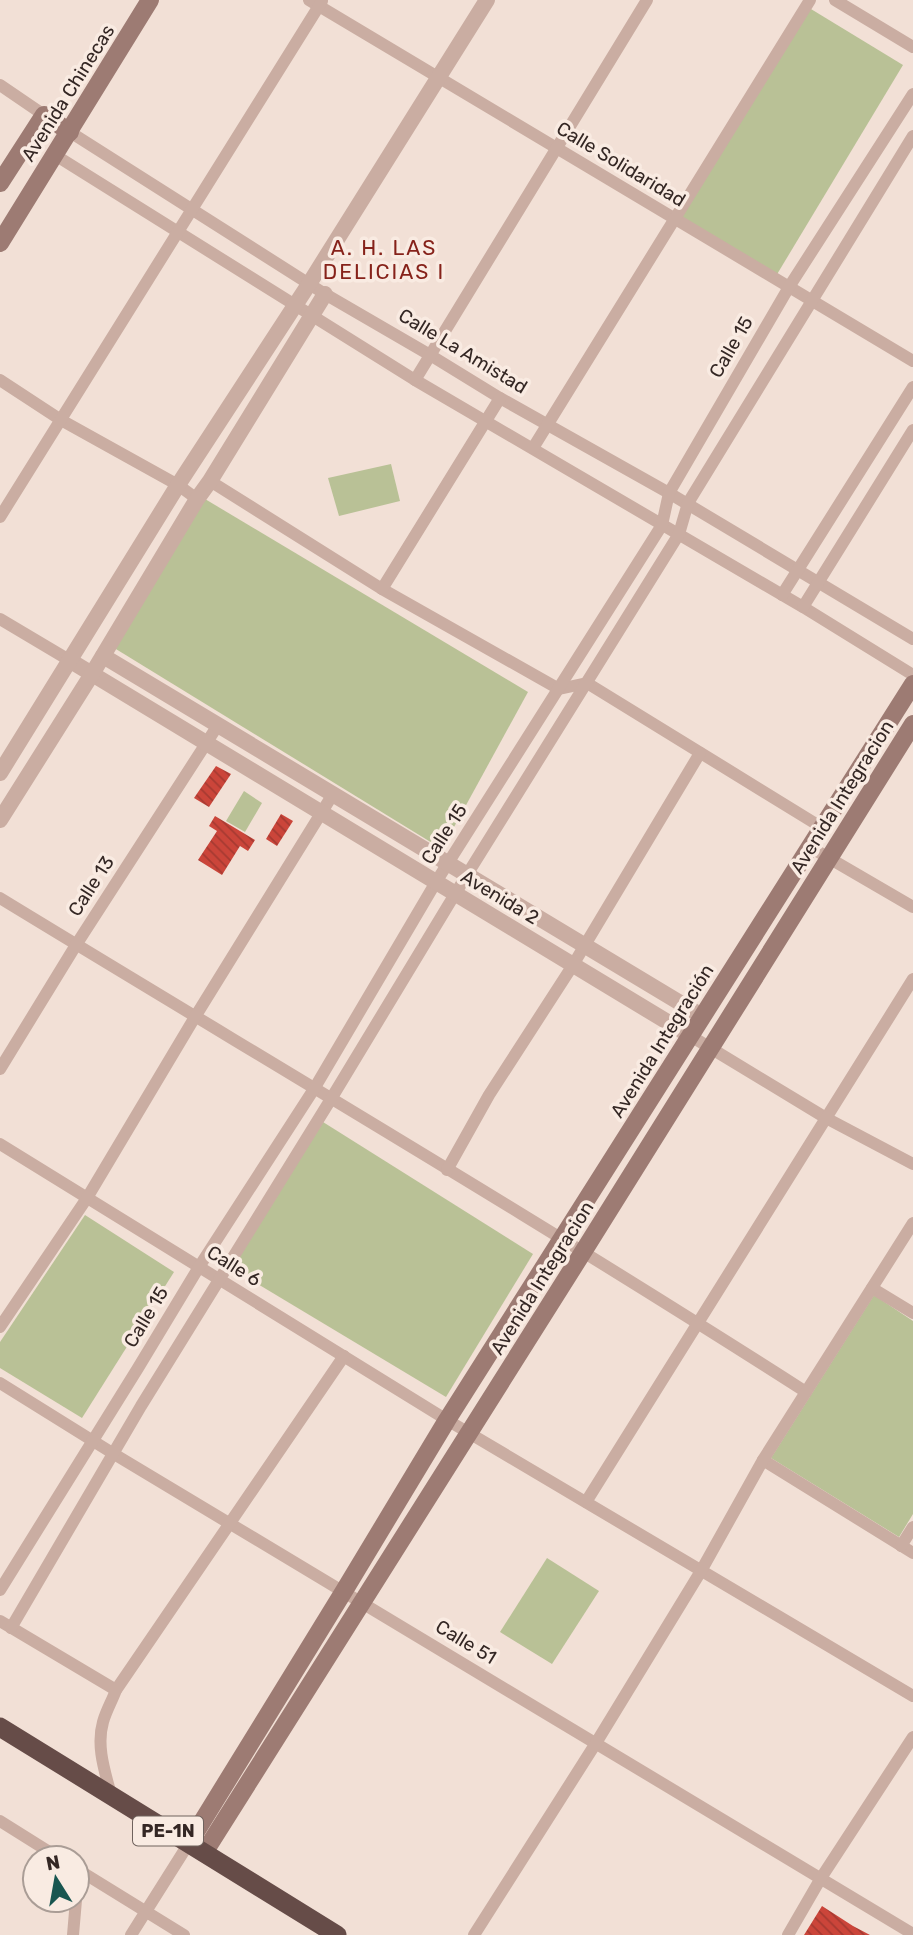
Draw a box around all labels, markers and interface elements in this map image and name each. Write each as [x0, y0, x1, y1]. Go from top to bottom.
street label: Avenida Chinecas [17, 20, 119, 166]
street label: Calle Solidaridad [552, 116, 690, 212]
district label: A. H. LAS DELICIAS I [323, 235, 445, 284]
street label: Calle La Amistad [394, 304, 532, 398]
street label: Calle 15 [704, 312, 758, 382]
street label: Avenida Integracion [785, 716, 899, 878]
street label: Calle 15 [416, 800, 472, 868]
street label: Calle 13 [63, 852, 119, 920]
street label: Avenida 2 [457, 865, 543, 929]
street label: Avenida Integración [605, 960, 719, 1122]
street label: Avenida Integracion [485, 1197, 599, 1359]
street label: Calle 6 [203, 1241, 265, 1291]
street label: Calle 15 [119, 1282, 173, 1352]
street label: Calle 51 [431, 1615, 501, 1669]
road number: PE-1N [133, 1816, 203, 1845]
north arrow [21, 1844, 91, 1914]
text: N [44, 1850, 62, 1875]

